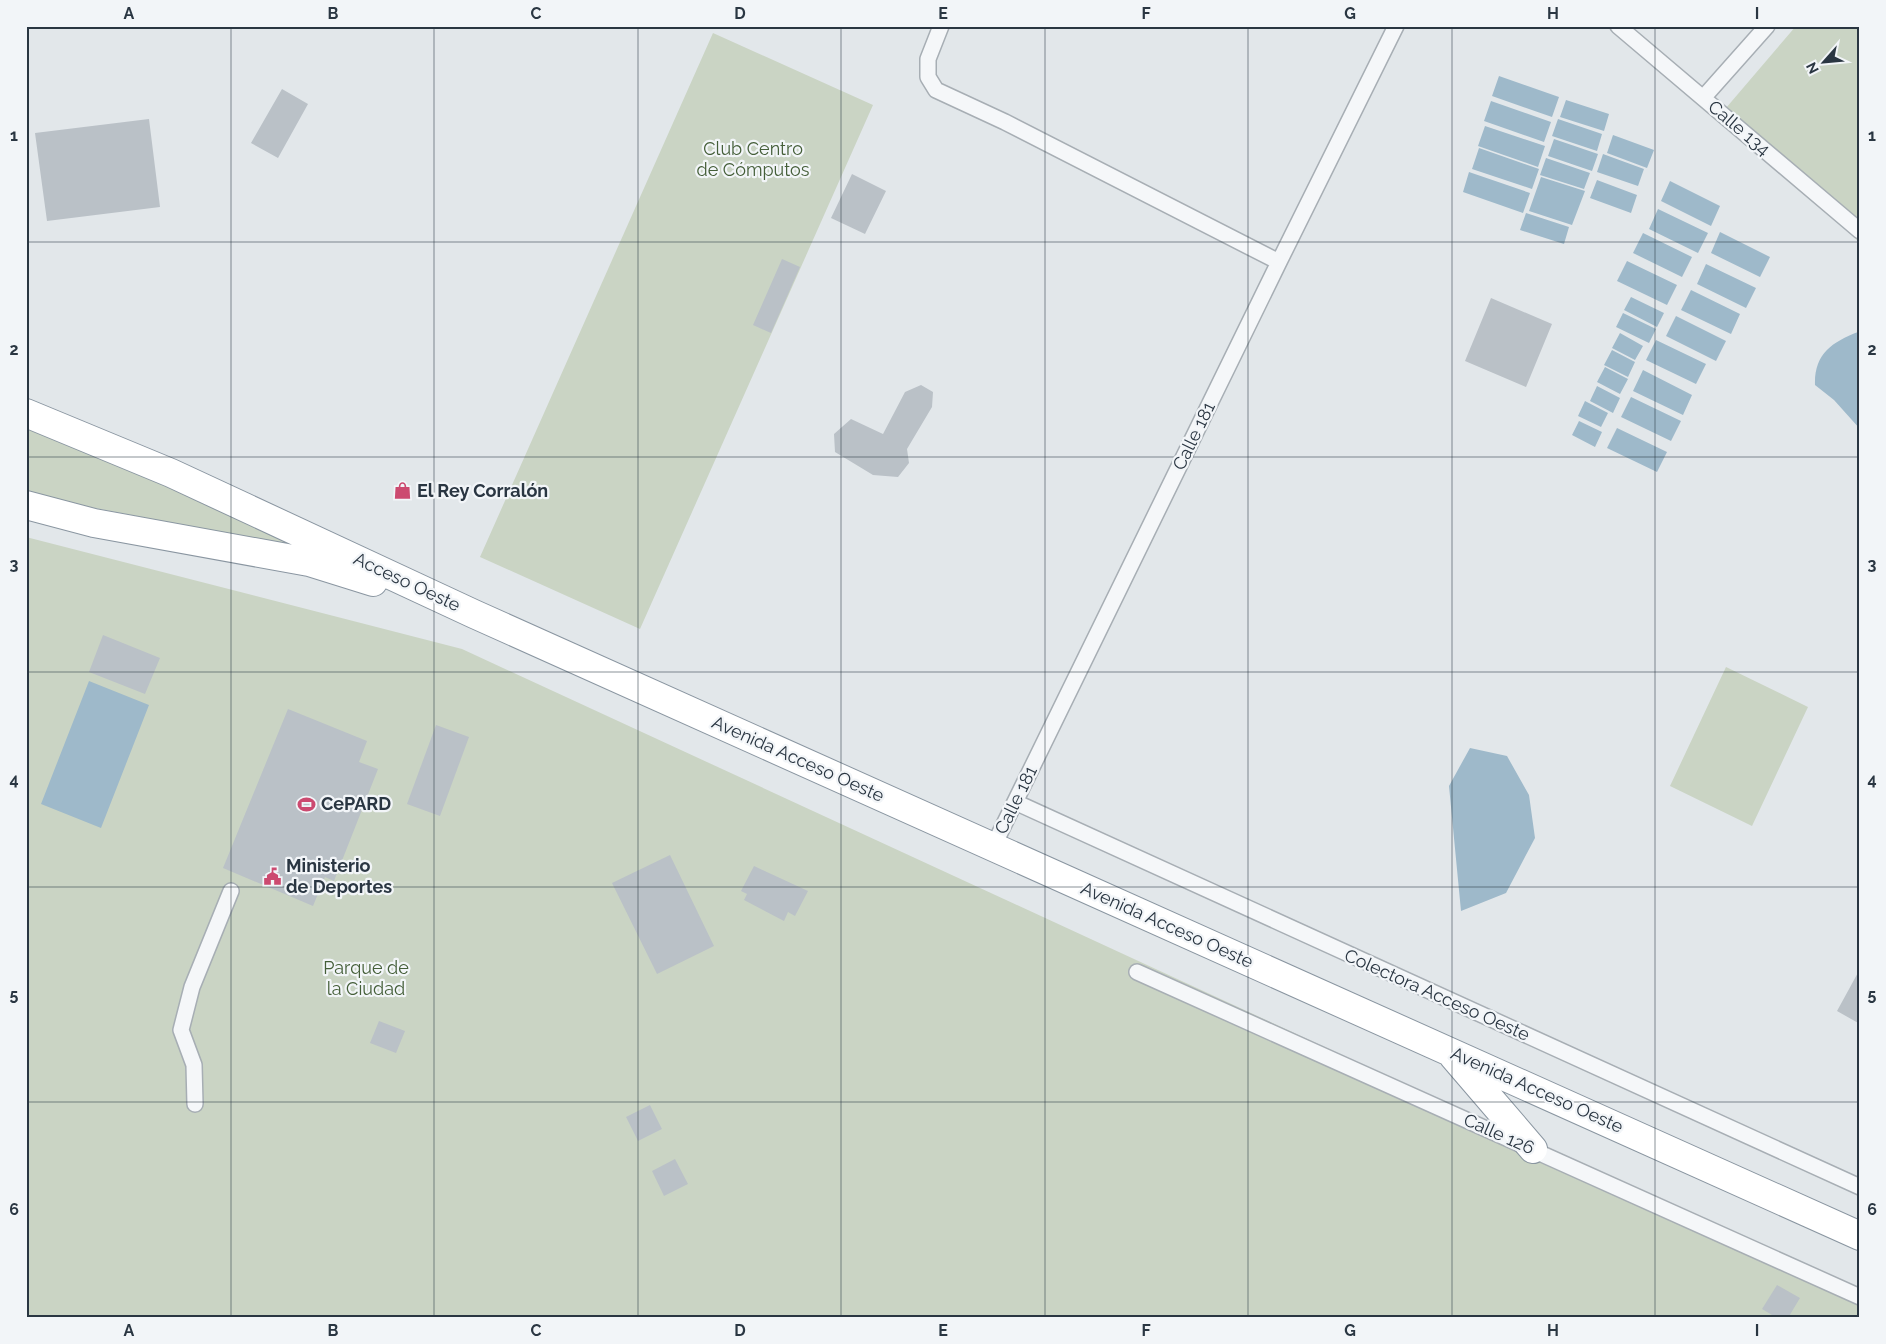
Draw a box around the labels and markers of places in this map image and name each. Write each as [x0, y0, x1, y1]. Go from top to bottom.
place label: El Rey Corralón [417, 480, 548, 501]
shop icon: El Rey Corralón [393, 481, 413, 501]
place label: CePARD [321, 793, 391, 814]
sports icon: CePARD [297, 794, 317, 814]
place label: Ministerio de Deportes [286, 855, 392, 897]
public building icon: Ministerio de Deportes [262, 866, 282, 886]

